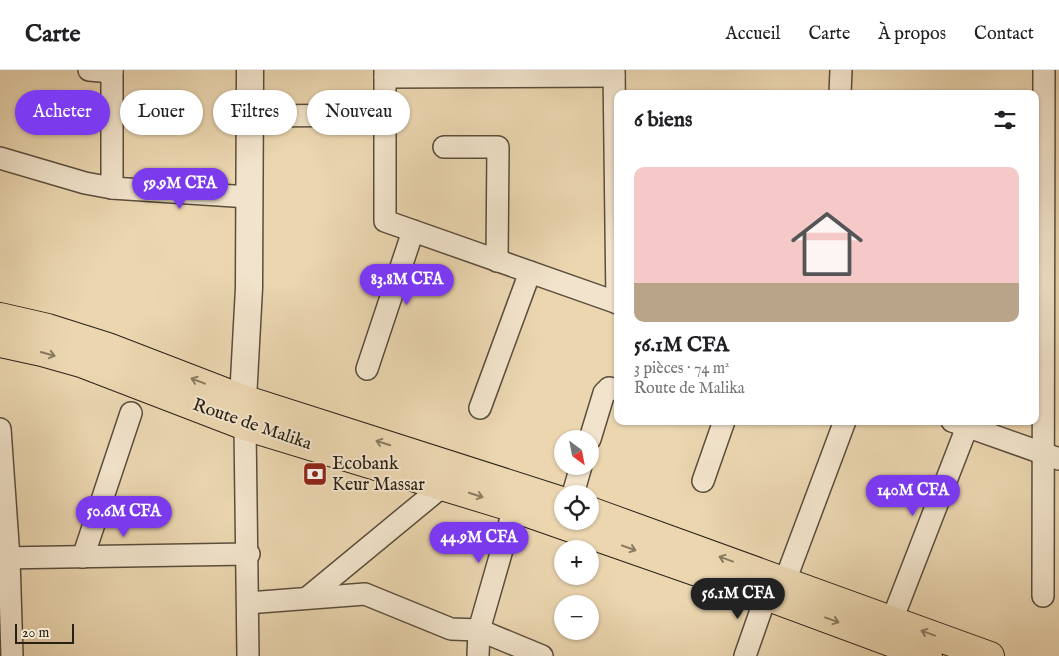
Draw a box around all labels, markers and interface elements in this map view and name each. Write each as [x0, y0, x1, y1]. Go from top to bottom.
text: Carte [25, 19, 81, 50]
text: Accueil [726, 23, 781, 46]
text: Carte [809, 23, 850, 46]
text: À propos [878, 23, 946, 46]
text: Contact [974, 23, 1034, 46]
chip: Acheter [15, 90, 110, 135]
chip: Louer [120, 90, 203, 135]
chip: Filtres [213, 90, 297, 135]
chip: Nouveau [307, 90, 410, 135]
icon: filters [991, 106, 1019, 134]
text: 6 biens [634, 107, 692, 134]
pin: 59.9M CFA [123, 168, 237, 210]
text: 59.9M CFA [143, 174, 217, 194]
icon: home [782, 199, 872, 289]
pin: 83.8M CFA [350, 264, 464, 306]
text: 83.8M CFA [371, 270, 443, 290]
text: 56.1M CFA [634, 332, 729, 359]
one-way arrow [39, 349, 55, 359]
text: 3 pièces · 74 m² [634, 359, 730, 379]
one-way arrow [191, 376, 206, 385]
text: Route de Malika [634, 379, 745, 399]
street label: Route de Malika [189, 394, 315, 456]
north arrow [554, 430, 599, 475]
map controls [554, 430, 599, 640]
one-way arrow [375, 438, 391, 448]
place label: Ecobank Keur Massar [332, 453, 425, 497]
bank icon: Ecobank Keur Massar [302, 461, 328, 487]
pin: 140M CFA [861, 474, 965, 517]
text: 140M CFA [877, 481, 949, 501]
button: locate [554, 485, 599, 530]
one-way arrow [467, 491, 483, 501]
pin: 50.6M CFA [67, 496, 181, 538]
text: 50.6M CFA [87, 502, 161, 522]
pin: 44.9M CFA [422, 522, 536, 564]
text: 44.9M CFA [441, 528, 517, 548]
button: + [554, 540, 599, 585]
one-way arrow [621, 544, 637, 553]
one-way arrow [719, 554, 734, 563]
pin: 56.1M CFA [681, 578, 795, 620]
text: 56.1M CFA [702, 584, 774, 604]
button: − [554, 595, 599, 640]
one-way arrow [824, 616, 839, 625]
scale bar [15, 621, 74, 644]
text: 20 m [22, 624, 49, 642]
one-way arrow [921, 628, 936, 637]

